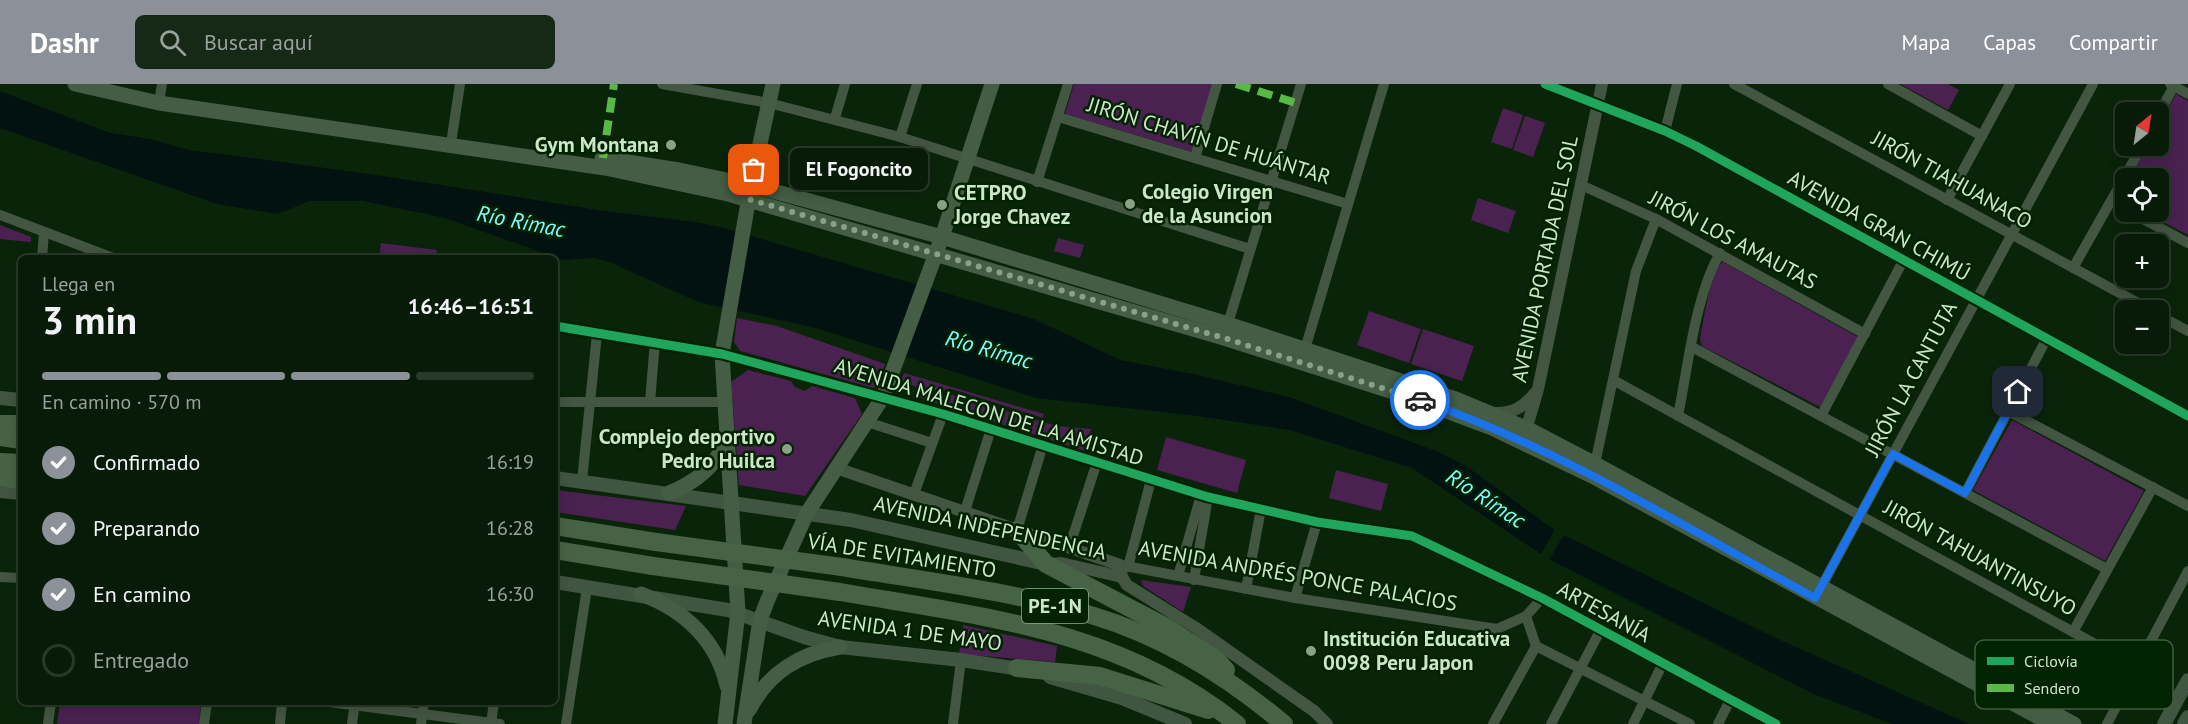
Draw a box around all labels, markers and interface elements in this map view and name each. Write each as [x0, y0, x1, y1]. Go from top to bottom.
search box [135, 15, 555, 69]
text: Dashr [30, 24, 99, 61]
icon: search [156, 26, 189, 59]
text: Buscar aquí [204, 28, 313, 56]
text: Mapa [1902, 29, 1950, 56]
text: Capas [1983, 29, 2036, 56]
text: Compartir [2069, 29, 2158, 56]
street label: JIRÓN CHAVÍN DE HUÁNTAR [1083, 90, 1334, 190]
north arrow [2115, 102, 2169, 156]
map controls [2115, 102, 2169, 354]
street label: JIRÓN TIAHUANACO [1867, 124, 2037, 235]
place label: Gym Montana [535, 131, 659, 158]
street label: AVENIDA PORTADA DEL SOL [1505, 133, 1584, 385]
marker: Gym Montana [664, 138, 678, 152]
pin [728, 144, 779, 195]
callout: El Fogoncito [790, 149, 928, 191]
icon: bag [737, 153, 770, 186]
text: El Fogoncito [806, 156, 912, 182]
street label: AVENIDA GRAN CHIMÚ [1783, 164, 1975, 287]
button: locate [2115, 168, 2169, 222]
place label: Colegio Virgen de la Asuncion [1142, 178, 1273, 229]
place label: CETPRO Jorge Chavez [953, 179, 1070, 230]
street label: JIRÓN LOS AMAUTAS [1644, 183, 1822, 295]
marker: Colegio Virgen de la Asuncion [1123, 197, 1137, 211]
marker: CETPRO Jorge Chavez [935, 198, 949, 212]
water label: Río Rímac [475, 199, 568, 243]
button: + [2115, 234, 2169, 288]
text: Llega en [42, 271, 115, 297]
text: 16:46–16:51 [408, 292, 534, 320]
text: 3 min [42, 294, 137, 345]
street label: JIRÓN LA CANTUTA [1858, 296, 1963, 462]
button: − [2115, 300, 2169, 354]
water label: Río Rímac [942, 323, 1036, 375]
street label: AVENIDA MALECON DE LA AMISTAD [831, 352, 1147, 471]
pin [1992, 366, 2043, 417]
courier [1390, 370, 1450, 430]
icon: home [2001, 375, 2034, 408]
icon: car [1404, 384, 1437, 417]
text: En camino · 570 m [42, 389, 202, 415]
place label: Complejo deportivo Pedro Huilca [599, 423, 775, 474]
marker: Complejo deportivo Pedro Huilca [780, 442, 794, 456]
icon: check [42, 446, 75, 479]
text: Confirmado [93, 448, 200, 476]
text: 16:19 [486, 449, 534, 475]
water label: Río Rímac [1441, 462, 1532, 534]
street label: AVENIDA INDEPENDENCIA [871, 490, 1109, 565]
street label: JIRÓN TAHUANTINSUYO [1878, 493, 2081, 622]
icon: check [42, 512, 75, 545]
text: Preparando [93, 514, 200, 542]
text: 16:28 [486, 515, 534, 541]
street label: VÍA DE EVITAMIENTO [805, 527, 998, 584]
street label: AVENIDA ANDRÉS PONCE PALACIOS [1137, 534, 1459, 617]
street label: ARTESANÍA [1553, 575, 1656, 649]
icon: check [42, 578, 75, 611]
text: En camino [93, 580, 191, 608]
text: 16:30 [486, 581, 534, 607]
road number: PE-1N [1022, 589, 1088, 623]
street label: AVENIDA 1 DE MAYO [816, 604, 1004, 657]
place label: Institución Educativa 0098 Peru Japon [1323, 625, 1510, 676]
legend [1975, 640, 2173, 709]
marker: Institución Educativa 0098 Peru Japon [1304, 644, 1318, 658]
text: Entregado [93, 646, 189, 674]
text: Ciclovía [2024, 651, 2078, 671]
text: Sendero [2024, 678, 2080, 698]

